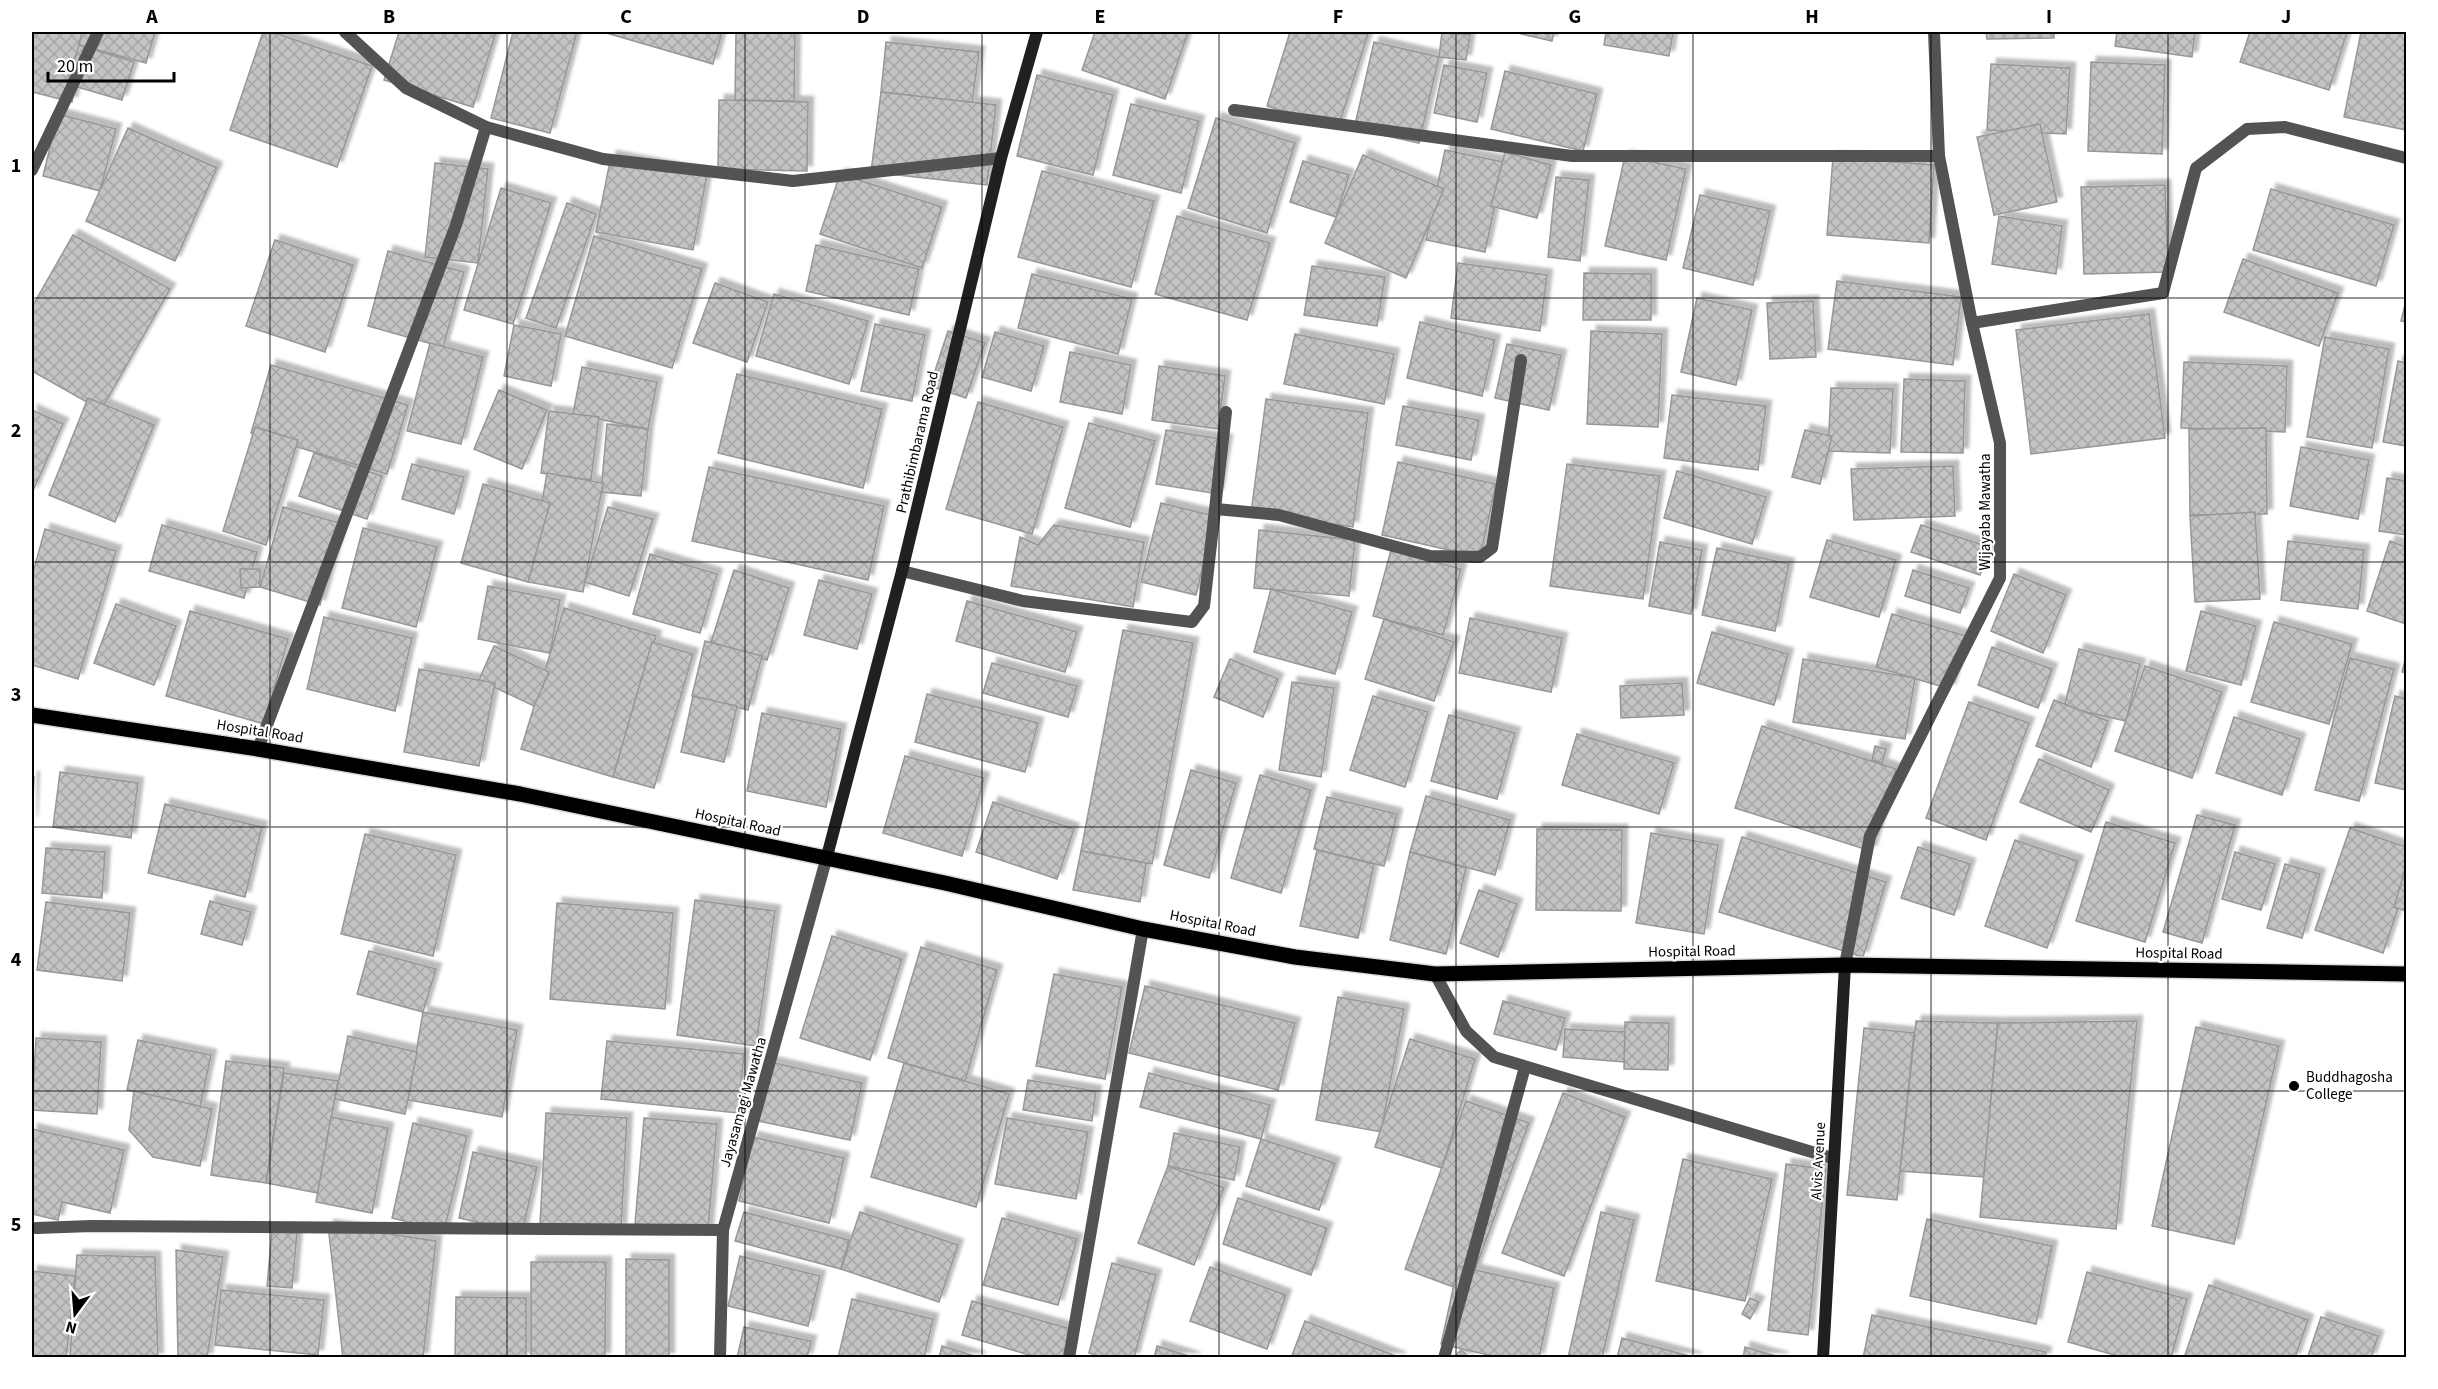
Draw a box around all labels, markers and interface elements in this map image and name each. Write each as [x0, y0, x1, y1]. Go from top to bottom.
text: A [145, 3, 158, 31]
text: B [383, 3, 395, 31]
text: C [620, 3, 632, 31]
text: D [857, 3, 869, 31]
text: E [1095, 3, 1105, 31]
text: F [1333, 3, 1343, 31]
text: G [1569, 3, 1581, 31]
text: H [1805, 3, 1819, 31]
text: I [2046, 3, 2052, 31]
text: J [2281, 3, 2291, 31]
scale bar [48, 45, 174, 83]
text: 20 m [57, 54, 93, 79]
text: 1 [11, 152, 21, 180]
street label: Prathibimbarama Road [891, 369, 944, 515]
text: 2 [11, 417, 21, 445]
street label: Wijayaba Mawatha [1975, 454, 1996, 570]
text: 3 [11, 681, 21, 709]
street label: Hospital Road [215, 714, 305, 749]
street label: Hospital Road [693, 803, 783, 842]
street label: Hospital Road [1168, 905, 1258, 942]
street label: Hospital Road [1648, 940, 1736, 963]
street label: Hospital Road [2135, 942, 2223, 965]
text: 4 [11, 946, 22, 974]
street label: Jayasamagi Mawatha [715, 1035, 772, 1170]
place label: Buddhagosha College [2306, 1067, 2393, 1105]
marker: Buddhagosha College [2287, 1079, 2301, 1093]
street label: Alvis Avenue [1806, 1121, 1831, 1201]
text: 5 [11, 1211, 21, 1239]
north arrow [45, 1284, 105, 1344]
text: N [63, 1315, 79, 1339]

